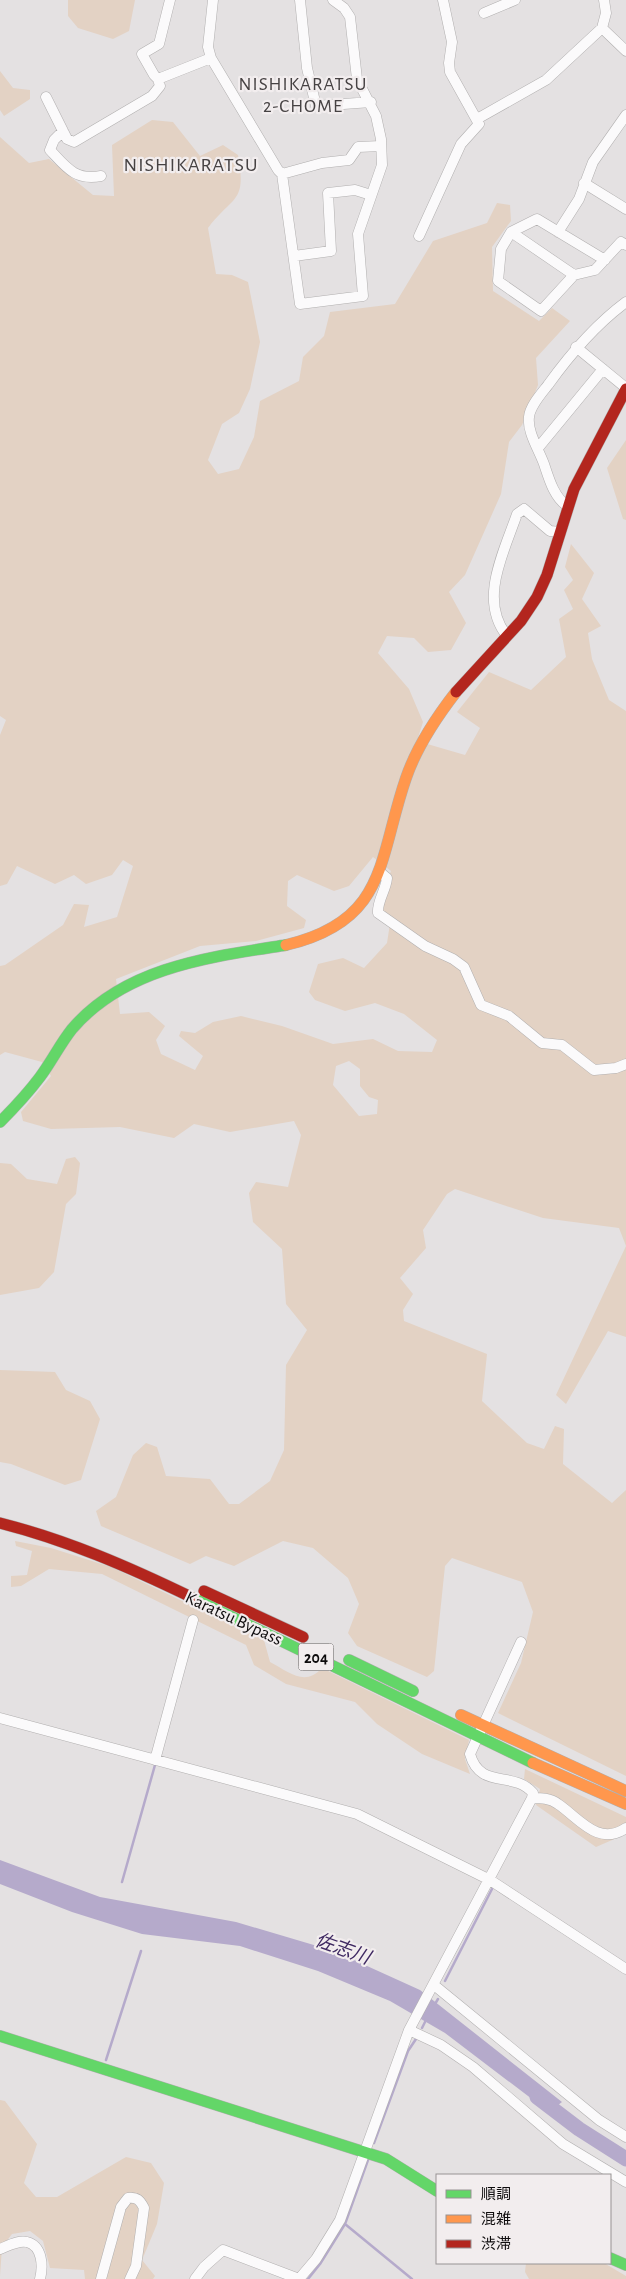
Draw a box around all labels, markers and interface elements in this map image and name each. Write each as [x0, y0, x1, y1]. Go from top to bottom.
district label: NISHIKARATSU 2-CHOME [239, 75, 367, 116]
district label: NISHIKARATSU [124, 155, 258, 175]
street label: Karatsu Bypass [182, 1589, 285, 1649]
road number: 204 [298, 1644, 334, 1670]
water label: 佐志川 [312, 1930, 375, 1969]
legend [436, 2174, 611, 2264]
text: 順調 [481, 2187, 511, 2202]
text: 混雑 [481, 2211, 511, 2227]
text: 渋滞 [481, 2236, 511, 2252]

